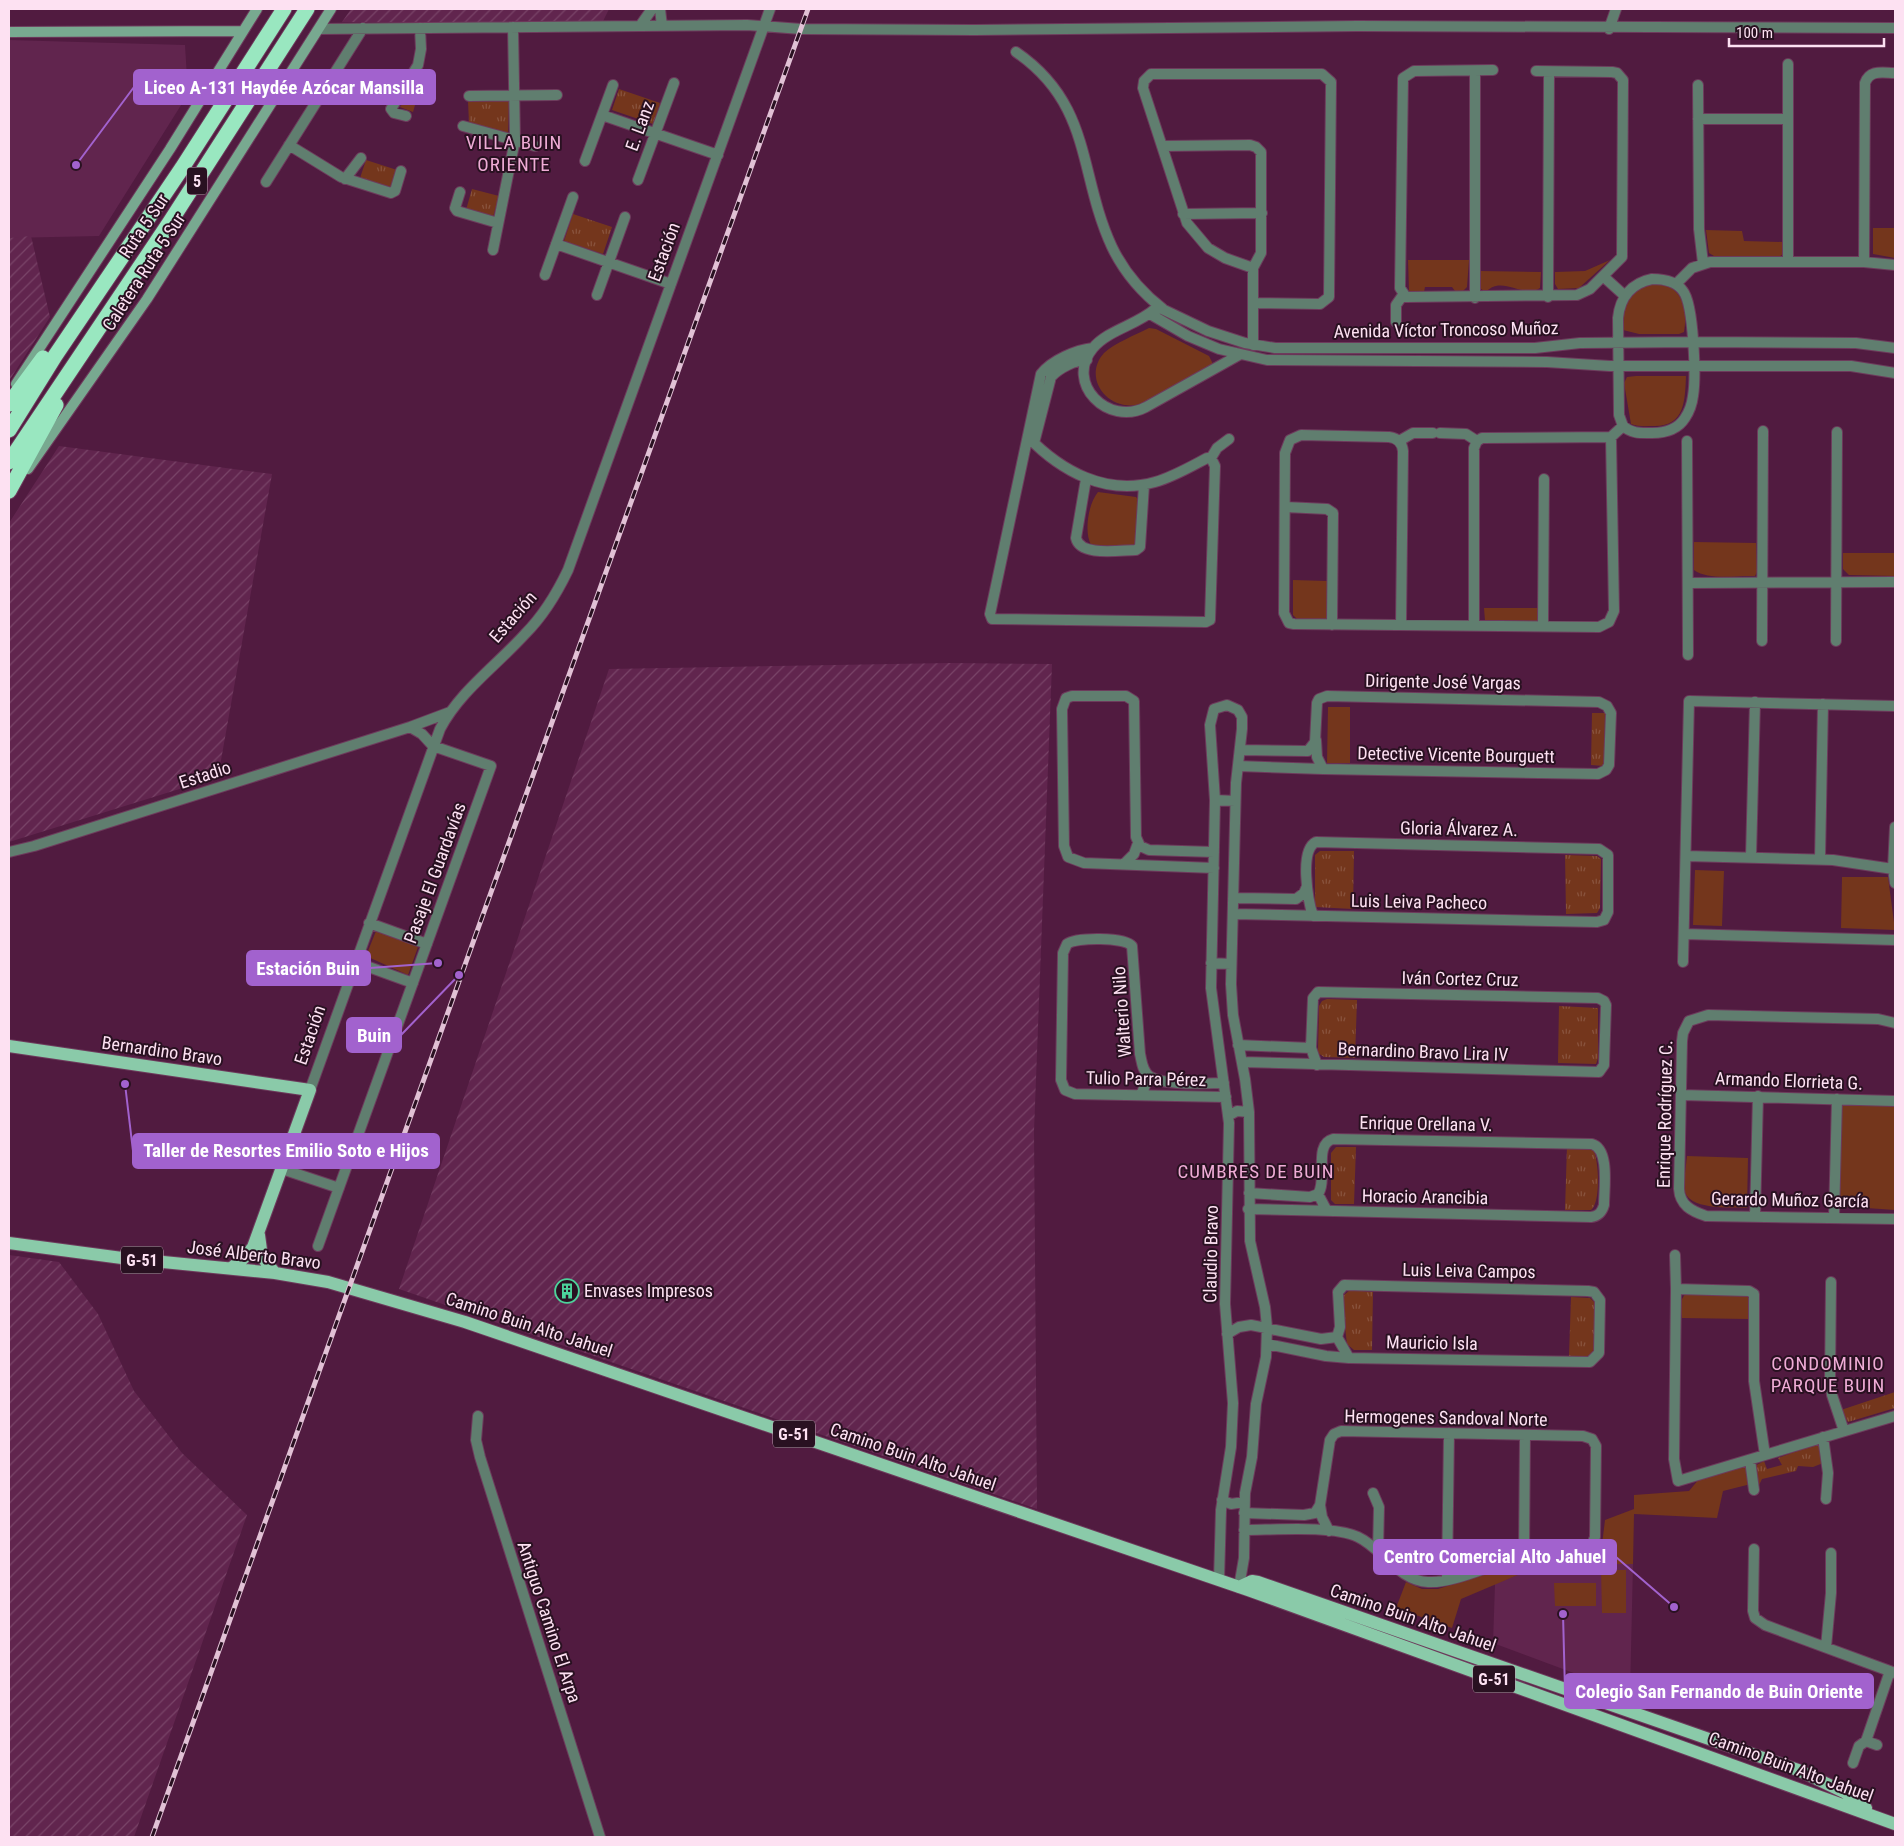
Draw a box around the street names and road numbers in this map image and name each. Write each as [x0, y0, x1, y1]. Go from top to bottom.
street label: E. Lanz [621, 98, 658, 154]
road number: 5 [187, 168, 207, 195]
street label: Ruta 5 Sur [115, 189, 173, 262]
street label: Caletera Ruta 5 Sur [98, 209, 190, 334]
street label: Estación [643, 219, 684, 284]
street label: Avenida Víctor Troncoso Muñoz [1333, 317, 1559, 342]
street label: Estación [485, 587, 541, 647]
street label: Dirigente José Vargas [1365, 670, 1521, 693]
street label: Detective Vicente Bourguett [1357, 742, 1555, 767]
street label: Estadio [176, 756, 233, 793]
street label: Pasaje El Guardavías [399, 799, 470, 946]
street label: Gloria Álvarez A. [1400, 817, 1518, 840]
street label: Luis Leiva Pacheco [1351, 890, 1487, 913]
street label: Walterio Nilo [1108, 966, 1135, 1058]
street label: Iván Cortez Cruz [1401, 967, 1519, 990]
street label: Estación [290, 1002, 329, 1067]
street label: Bernardino Bravo [100, 1032, 224, 1069]
street label: Bernardino Bravo Lira IV [1337, 1038, 1509, 1065]
street label: Enrique Rodríguez C. [1653, 1040, 1676, 1188]
street label: Tulio Parra Pérez [1086, 1067, 1207, 1090]
street label: Armando Elorrieta G. [1715, 1067, 1863, 1094]
street label: Enrique Orellana V. [1359, 1112, 1493, 1135]
street label: Horacio Arancibia [1362, 1185, 1488, 1208]
street label: Gerardo Muñoz García [1711, 1188, 1869, 1211]
street label: Claudio Bravo [1199, 1205, 1222, 1303]
street label: José Alberto Bravo [186, 1236, 322, 1273]
road number: G-51 [121, 1246, 163, 1274]
street label: Luis Leiva Campos [1402, 1259, 1536, 1282]
street label: Camino Buin Alto Jahuel [443, 1288, 615, 1361]
street label: Mauricio Isla [1386, 1331, 1478, 1354]
street label: Hermogenes Sandoval Norte [1344, 1405, 1548, 1430]
street label: Camino Buin Alto Jahuel [827, 1418, 999, 1495]
road number: G-51 [773, 1420, 815, 1448]
street label: Antiguo Camino El Arpa [513, 1539, 585, 1705]
street label: Camino Buin Alto Jahuel [1327, 1579, 1499, 1656]
road number: G-51 [1473, 1666, 1515, 1692]
street label: Camino Buin Alto Jahuel [1706, 1727, 1877, 1806]

